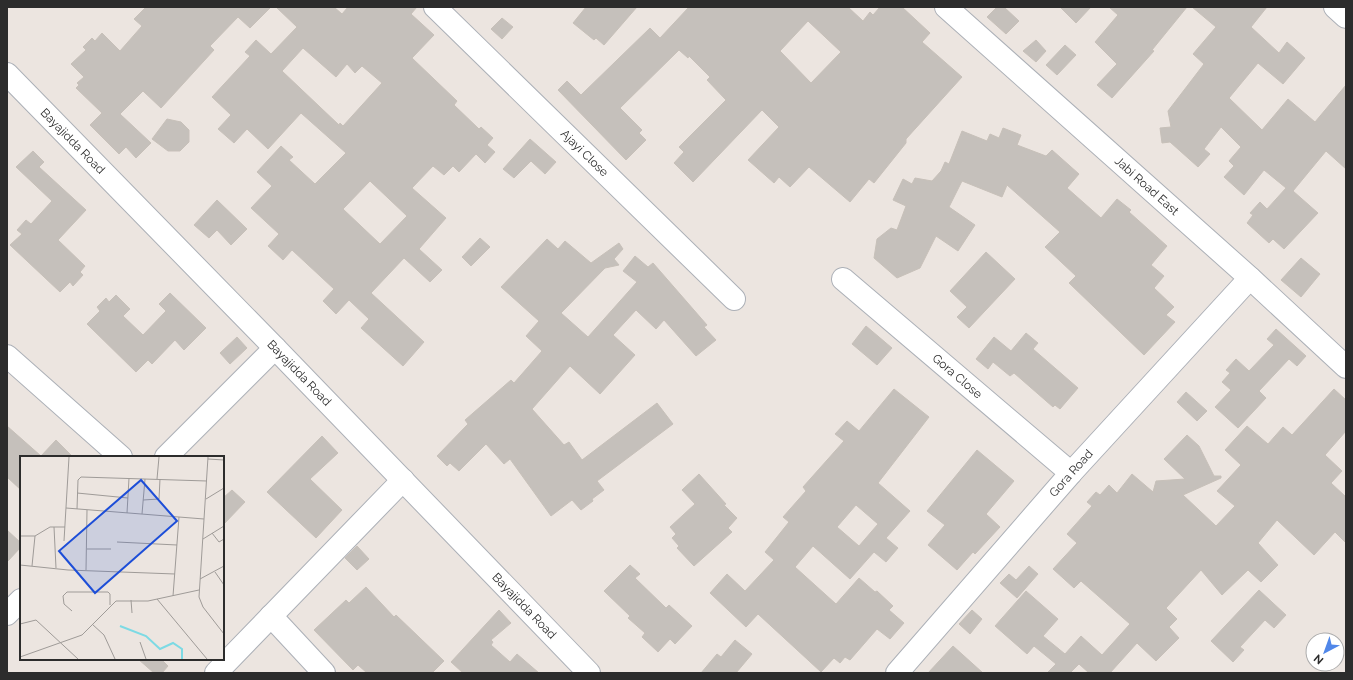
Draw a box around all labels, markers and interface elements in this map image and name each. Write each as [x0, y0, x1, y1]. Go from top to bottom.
street label: Bayajidda Road [38, 106, 108, 177]
street label: Ajayi Close [558, 127, 611, 179]
street label: Jabi Road East [1112, 154, 1182, 218]
street label: Bayajidda Road [264, 337, 334, 409]
street label: Gora Close [929, 351, 985, 401]
street label: Gora Road [1047, 447, 1096, 500]
inset map [20, 456, 224, 660]
street label: Bayajidda Road [489, 570, 559, 642]
north arrow [1305, 632, 1345, 672]
text: N [1311, 652, 1326, 667]

